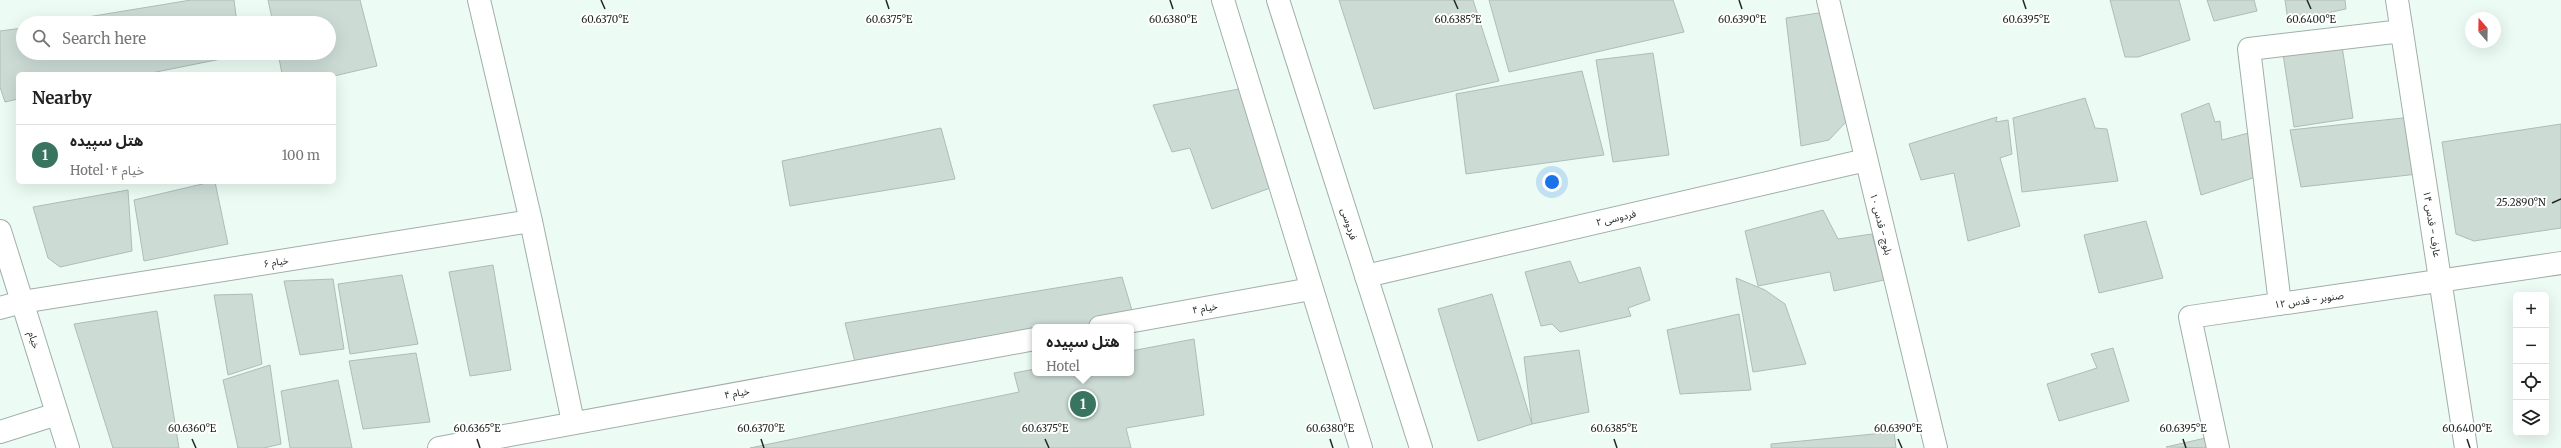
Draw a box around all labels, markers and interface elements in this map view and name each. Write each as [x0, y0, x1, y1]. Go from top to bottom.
north arrow [2465, 12, 2501, 48]
text: 60.6370°E [581, 13, 629, 26]
text: 60.6375°E [866, 13, 913, 26]
text: 60.6380°E [1149, 13, 1198, 26]
text: 60.6385°E [1435, 13, 1482, 26]
text: 60.6390°E [1718, 13, 1767, 26]
text: 60.6395°E [2003, 13, 2050, 26]
text: 60.6400°E [2286, 13, 2337, 26]
search box [16, 16, 336, 60]
icon: search [30, 27, 52, 49]
text: Search here [62, 29, 146, 48]
text: Nearby [32, 87, 92, 109]
text: هتل سپیده [70, 131, 143, 150]
text: 1 [42, 147, 48, 164]
text: 100 m [282, 147, 320, 164]
text: Hotel · خیام ۴ [70, 162, 144, 179]
your location [1542, 172, 1562, 192]
street label: عارف - قدس ۱۴ [2420, 190, 2444, 258]
street label: بلوچ - قدس ۱۰ [1866, 192, 1895, 257]
text: 25.2890°N [2496, 196, 2546, 209]
street label: فردوسی [1338, 206, 1360, 242]
street label: فردوسی ۲ [1595, 207, 1638, 229]
street label: خیام ۶ [262, 254, 290, 272]
street label: صنوبر - قدس ۱۲ [2273, 289, 2345, 311]
map controls [2513, 292, 2549, 436]
button: + [2513, 292, 2549, 328]
street label: خیام ۴ [1191, 299, 1219, 319]
popup [1032, 324, 1134, 376]
button: − [2513, 328, 2549, 364]
street label: خیام [23, 330, 43, 351]
text: هتل سپیده [1046, 332, 1120, 351]
text: Hotel [1046, 358, 1080, 375]
button: locate [2513, 364, 2549, 400]
street label: خیام ۴ [723, 384, 751, 404]
pin: 1 [1070, 389, 1096, 419]
button: layers [2513, 400, 2549, 436]
text: 60.6360°E [168, 422, 217, 435]
text: 60.6365°E [454, 422, 501, 435]
text: 60.6370°E [737, 422, 785, 435]
text: 60.6375°E [1022, 422, 1069, 435]
text: 60.6380°E [1306, 422, 1355, 435]
text: 60.6385°E [1591, 422, 1638, 435]
text: 60.6390°E [1874, 422, 1923, 435]
text: 60.6395°E [2160, 422, 2207, 435]
text: 60.6400°E [2442, 422, 2493, 435]

